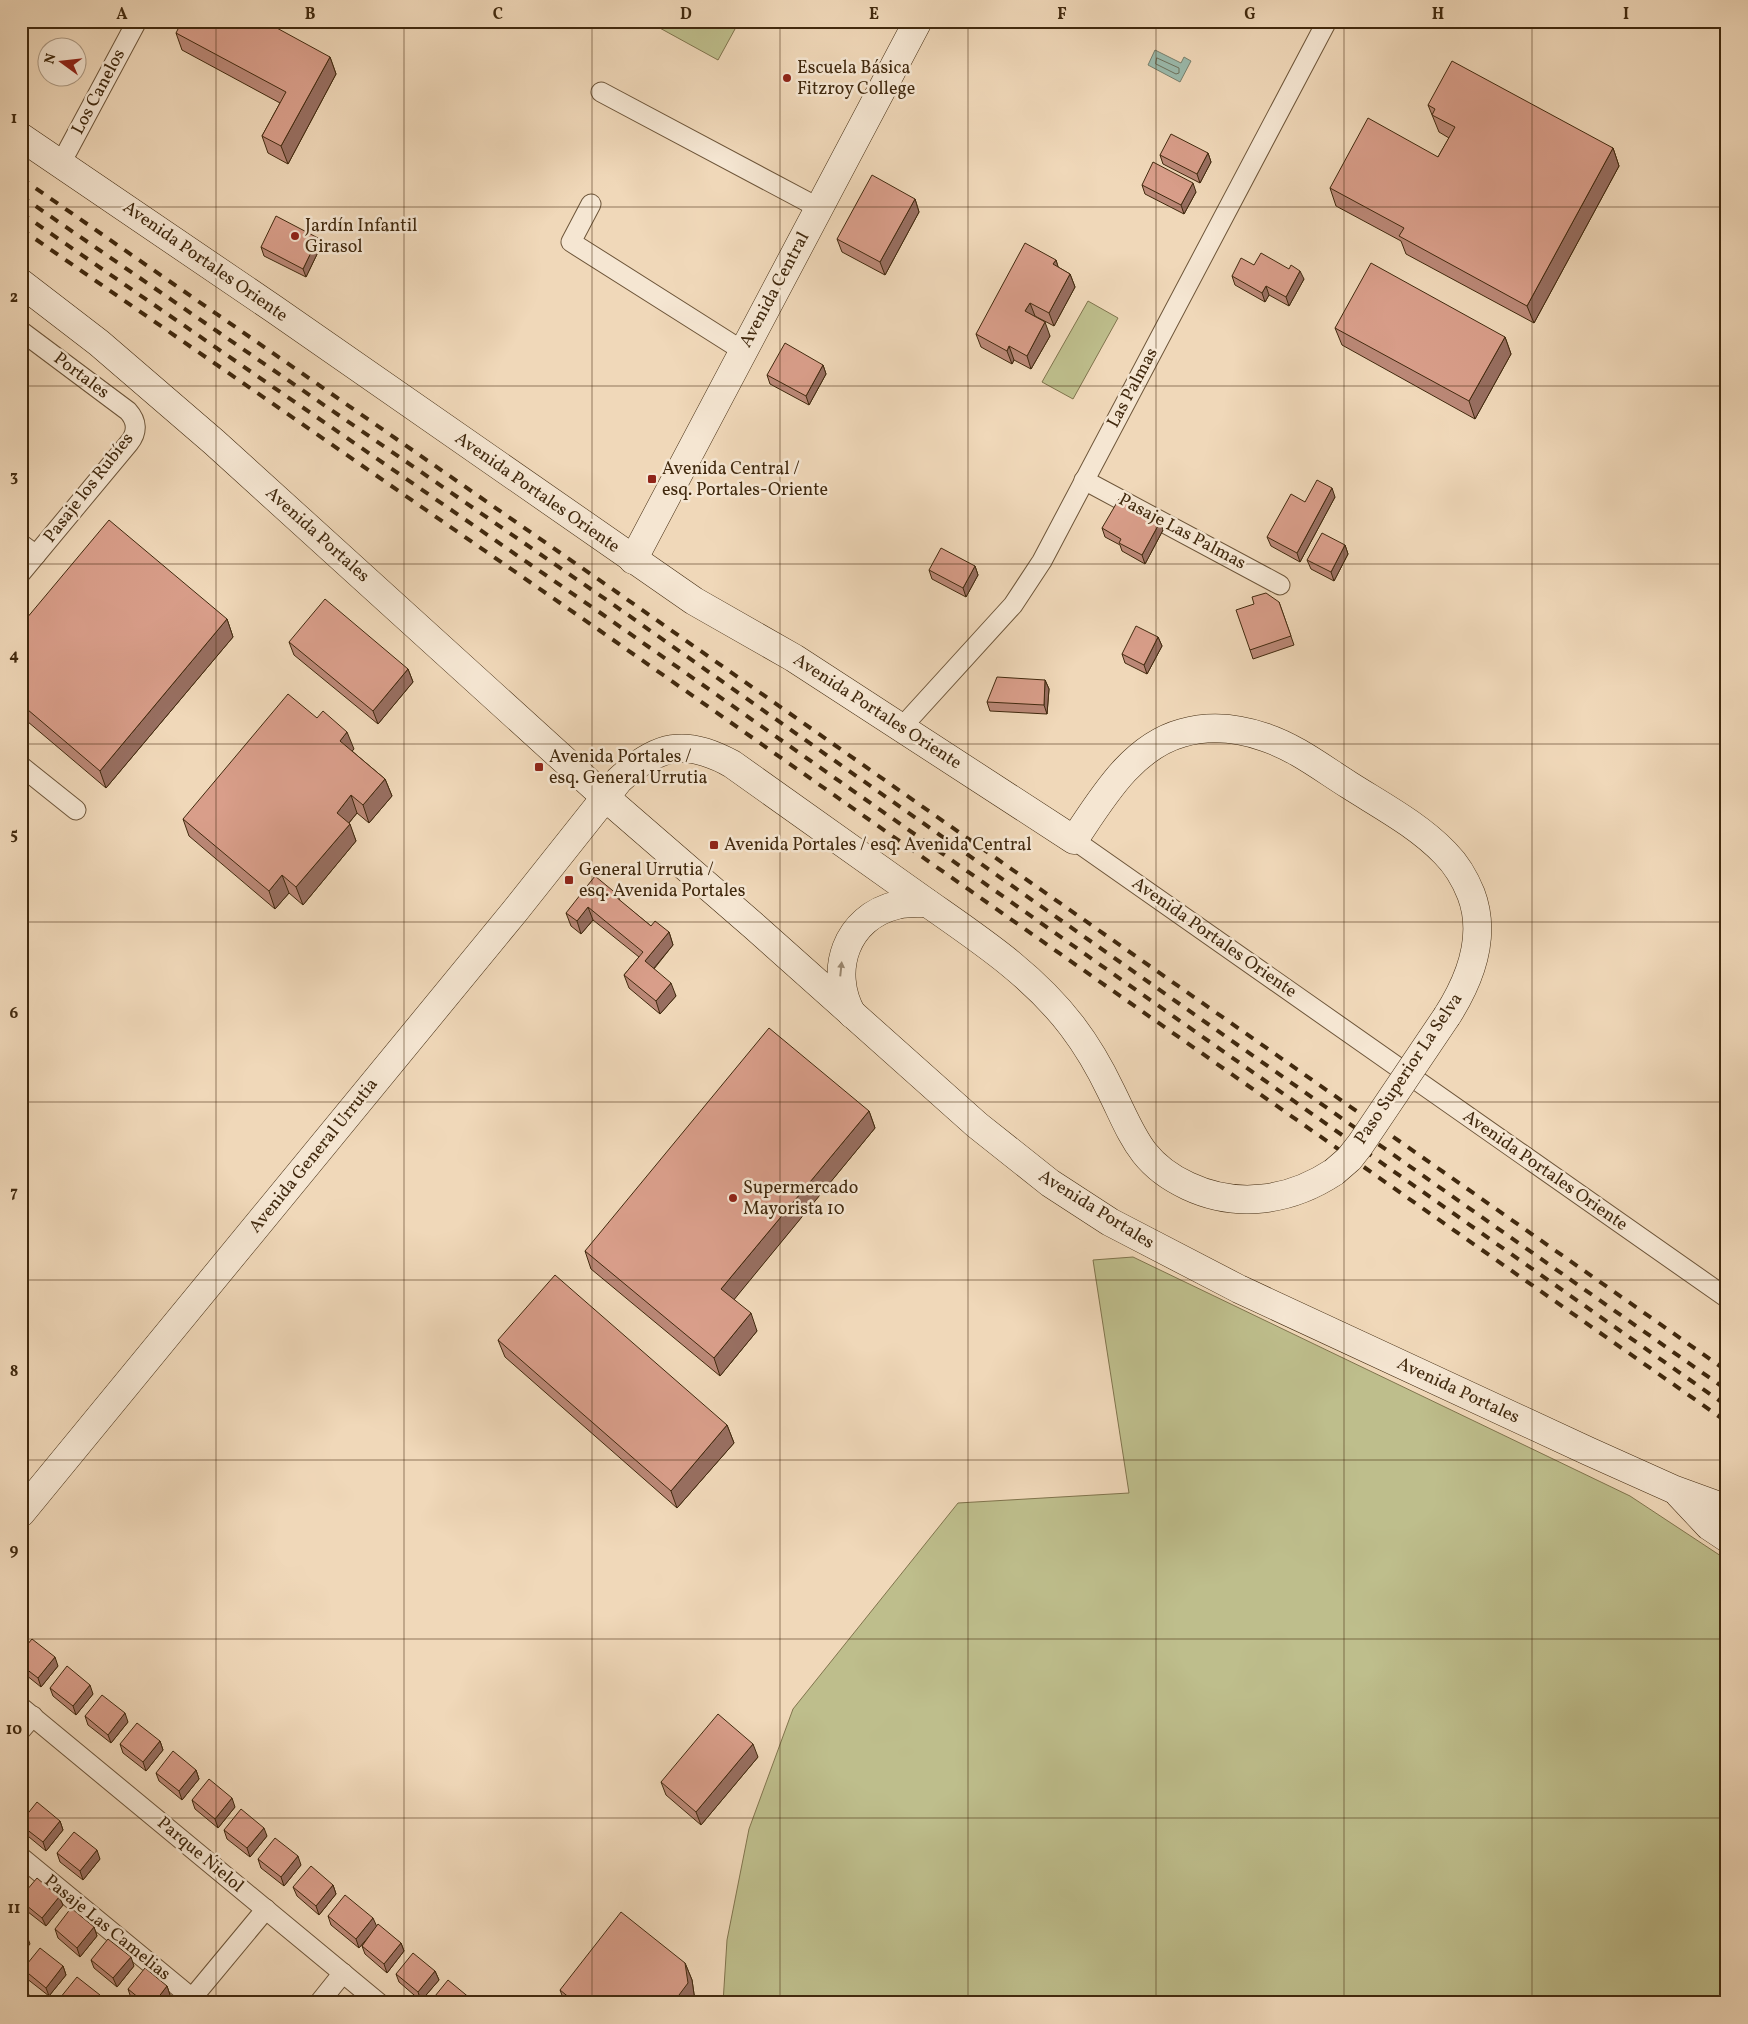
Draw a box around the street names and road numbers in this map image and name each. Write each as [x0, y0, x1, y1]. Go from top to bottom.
street label: Los Canelos [66, 45, 132, 139]
street label: Avenida Portales Oriente [118, 196, 292, 328]
street label: Avenida Central [734, 228, 816, 352]
street label: Las Palmas [1101, 343, 1165, 433]
street label: Portales [48, 347, 114, 405]
street label: Avenida Portales Oriente [450, 427, 624, 559]
street label: Pasaje los Rubíes [38, 428, 140, 548]
street label: Avenida Portales [259, 481, 375, 589]
street label: Pasaje Las Palmas [1114, 488, 1250, 576]
street label: Avenida Portales Oriente [788, 648, 966, 776]
street label: Avenida Portales Oriente [1127, 872, 1301, 1004]
street label: Paso Superior La Selva [1349, 988, 1469, 1150]
street label: Avenida General Urrutia [244, 1073, 384, 1239]
street label: Avenida Portales Oriente [1458, 1105, 1632, 1237]
street label: Avenida Portales [1033, 1164, 1159, 1256]
street label: Avenida Portales [1393, 1352, 1523, 1430]
street label: Parque Ńielol [151, 1811, 249, 1899]
street label: Pasaje Las Camelias [38, 1869, 176, 1987]

